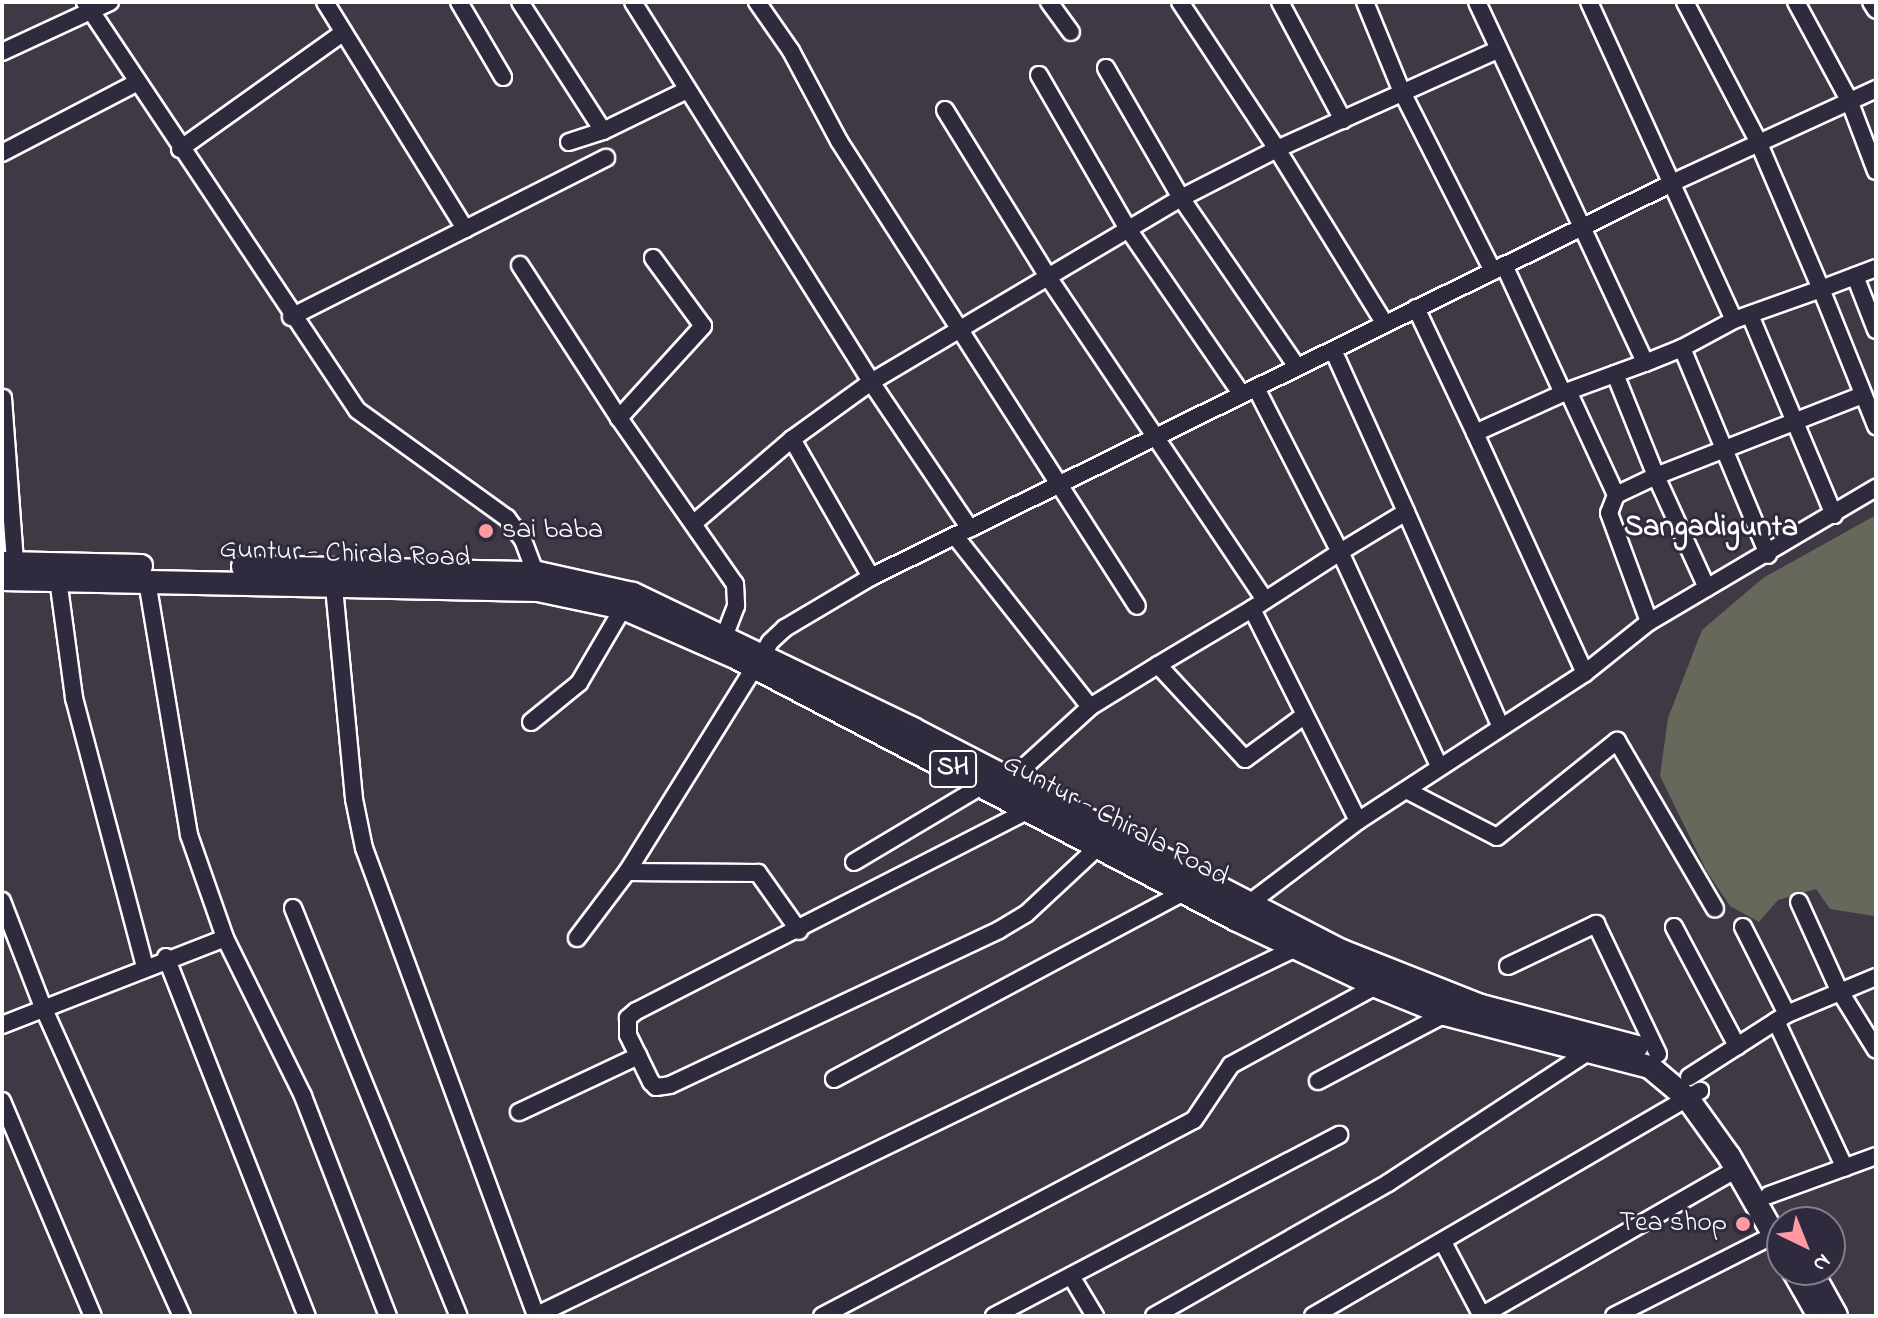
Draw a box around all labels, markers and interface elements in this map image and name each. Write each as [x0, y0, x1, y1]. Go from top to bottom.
district label: Sangadigunta [1624, 510, 1798, 546]
place label: sai baba [502, 514, 603, 548]
marker: sai baba [477, 522, 495, 540]
street label: Guntur - Chirala Road [219, 534, 471, 576]
road number: SH [929, 747, 977, 791]
street label: Guntur - Chirala Road [996, 747, 1234, 895]
north arrow [1766, 1206, 1846, 1286]
place label: Tea shop [1619, 1207, 1727, 1241]
marker: Tea shop [1734, 1215, 1752, 1233]
text: N [1805, 1245, 1837, 1279]

